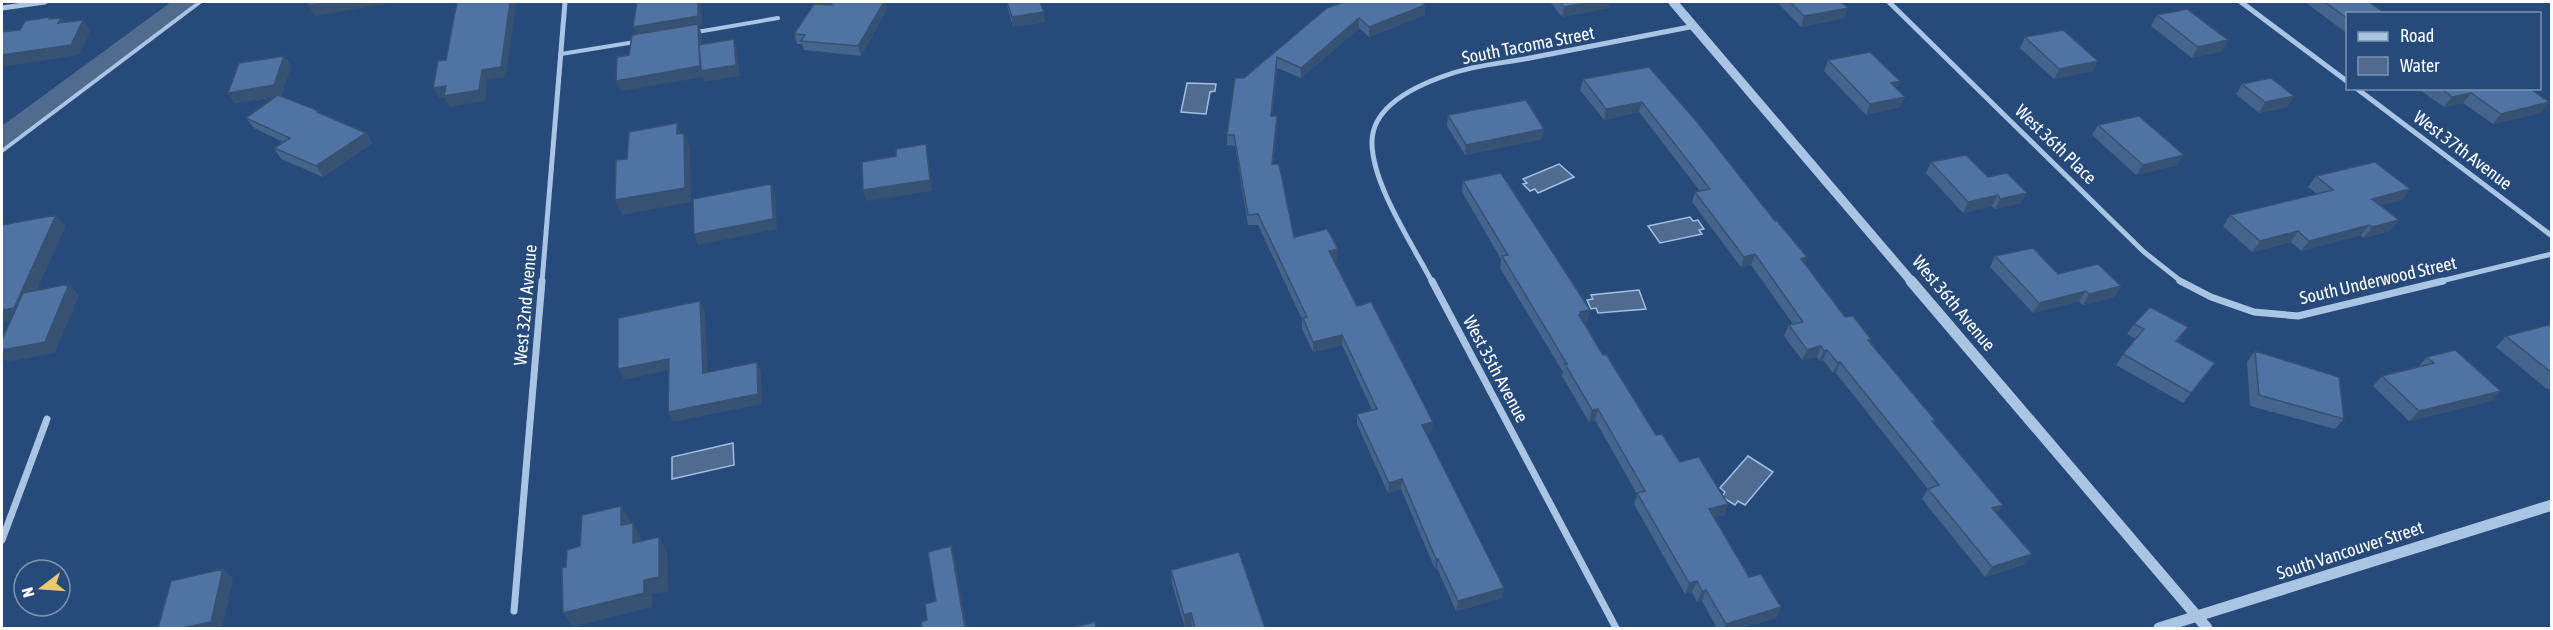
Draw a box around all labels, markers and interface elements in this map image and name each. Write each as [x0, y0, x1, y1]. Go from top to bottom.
legend [2346, 12, 2541, 90]
street label: South Tacoma Street [1460, 22, 1596, 68]
text: Road [2400, 25, 2434, 46]
text: Water [2400, 55, 2440, 76]
street label: West 36th Place [2011, 100, 2101, 188]
street label: West 37th Avenue [2410, 106, 2516, 194]
street label: West 32nd Avenue [509, 244, 541, 366]
street label: West 36th Avenue [1908, 251, 2000, 355]
street label: South Underwood Street [2297, 252, 2459, 308]
street label: West 35th Avenue [1459, 312, 1533, 426]
street label: South Vancouver Street [2274, 516, 2426, 584]
north arrow [12, 558, 72, 618]
text: N [18, 585, 38, 600]

